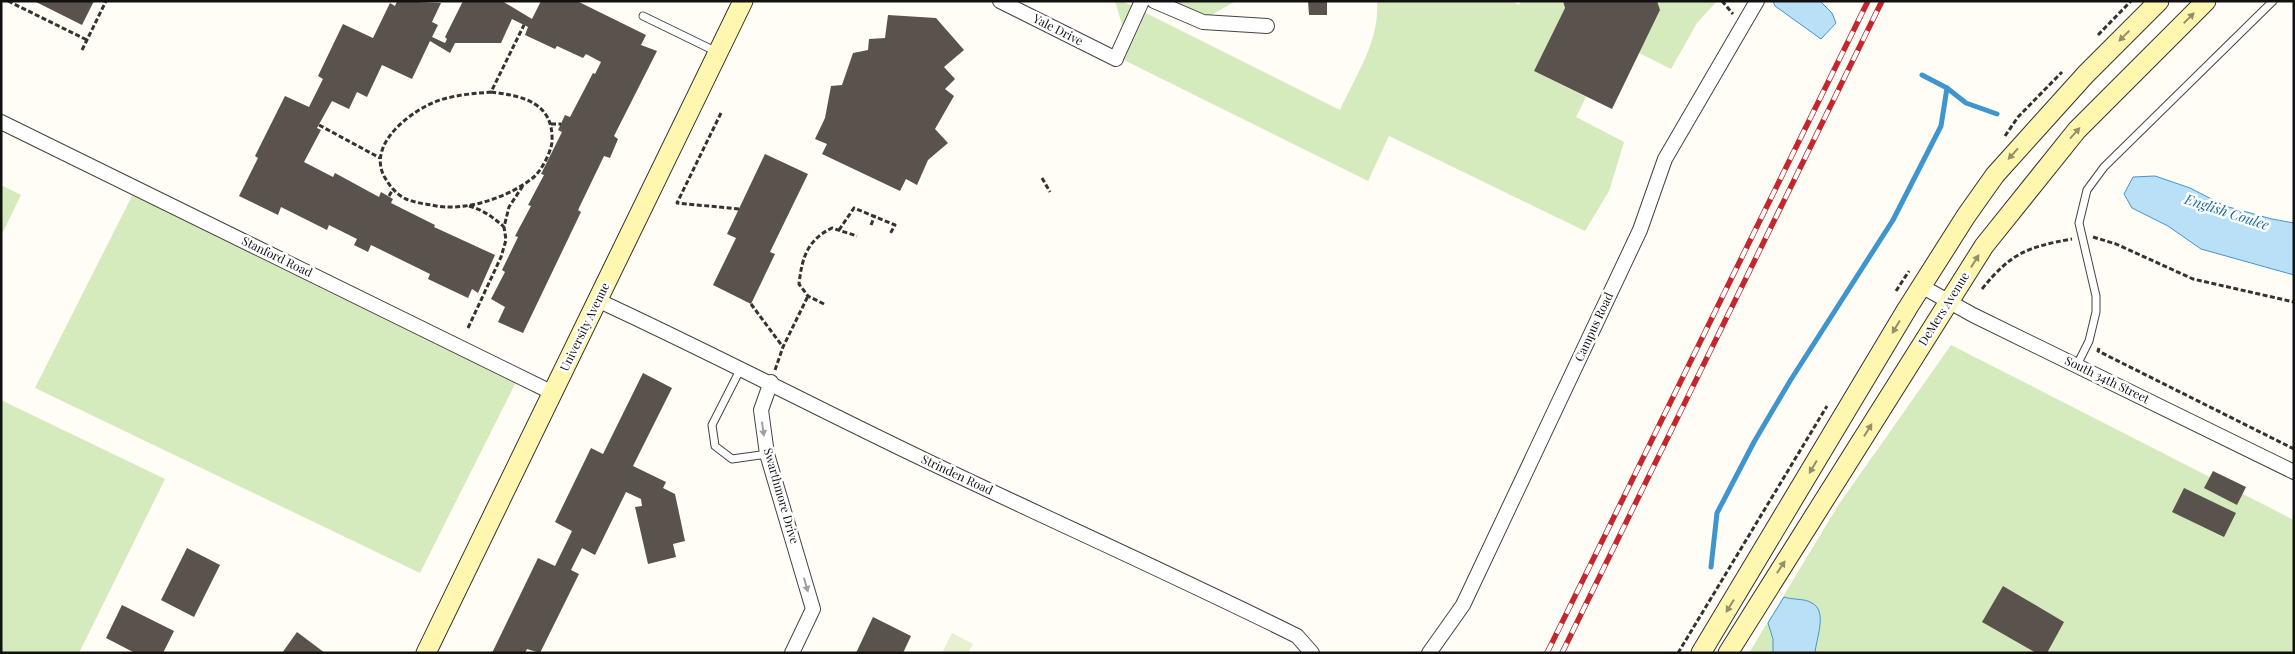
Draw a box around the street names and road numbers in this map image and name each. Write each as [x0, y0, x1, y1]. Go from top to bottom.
street label: Yale Drive [1030, 9, 1086, 49]
street label: Stanford Road [240, 232, 315, 280]
street label: DeMers Avenue [1914, 269, 1972, 348]
street label: University Avenue [556, 280, 613, 374]
street label: Campus Road [1570, 289, 1616, 364]
street label: South 34th Street [2063, 352, 2153, 407]
street label: Swarthmore Drive [761, 446, 803, 546]
street label: Strinden Road [919, 451, 996, 498]

